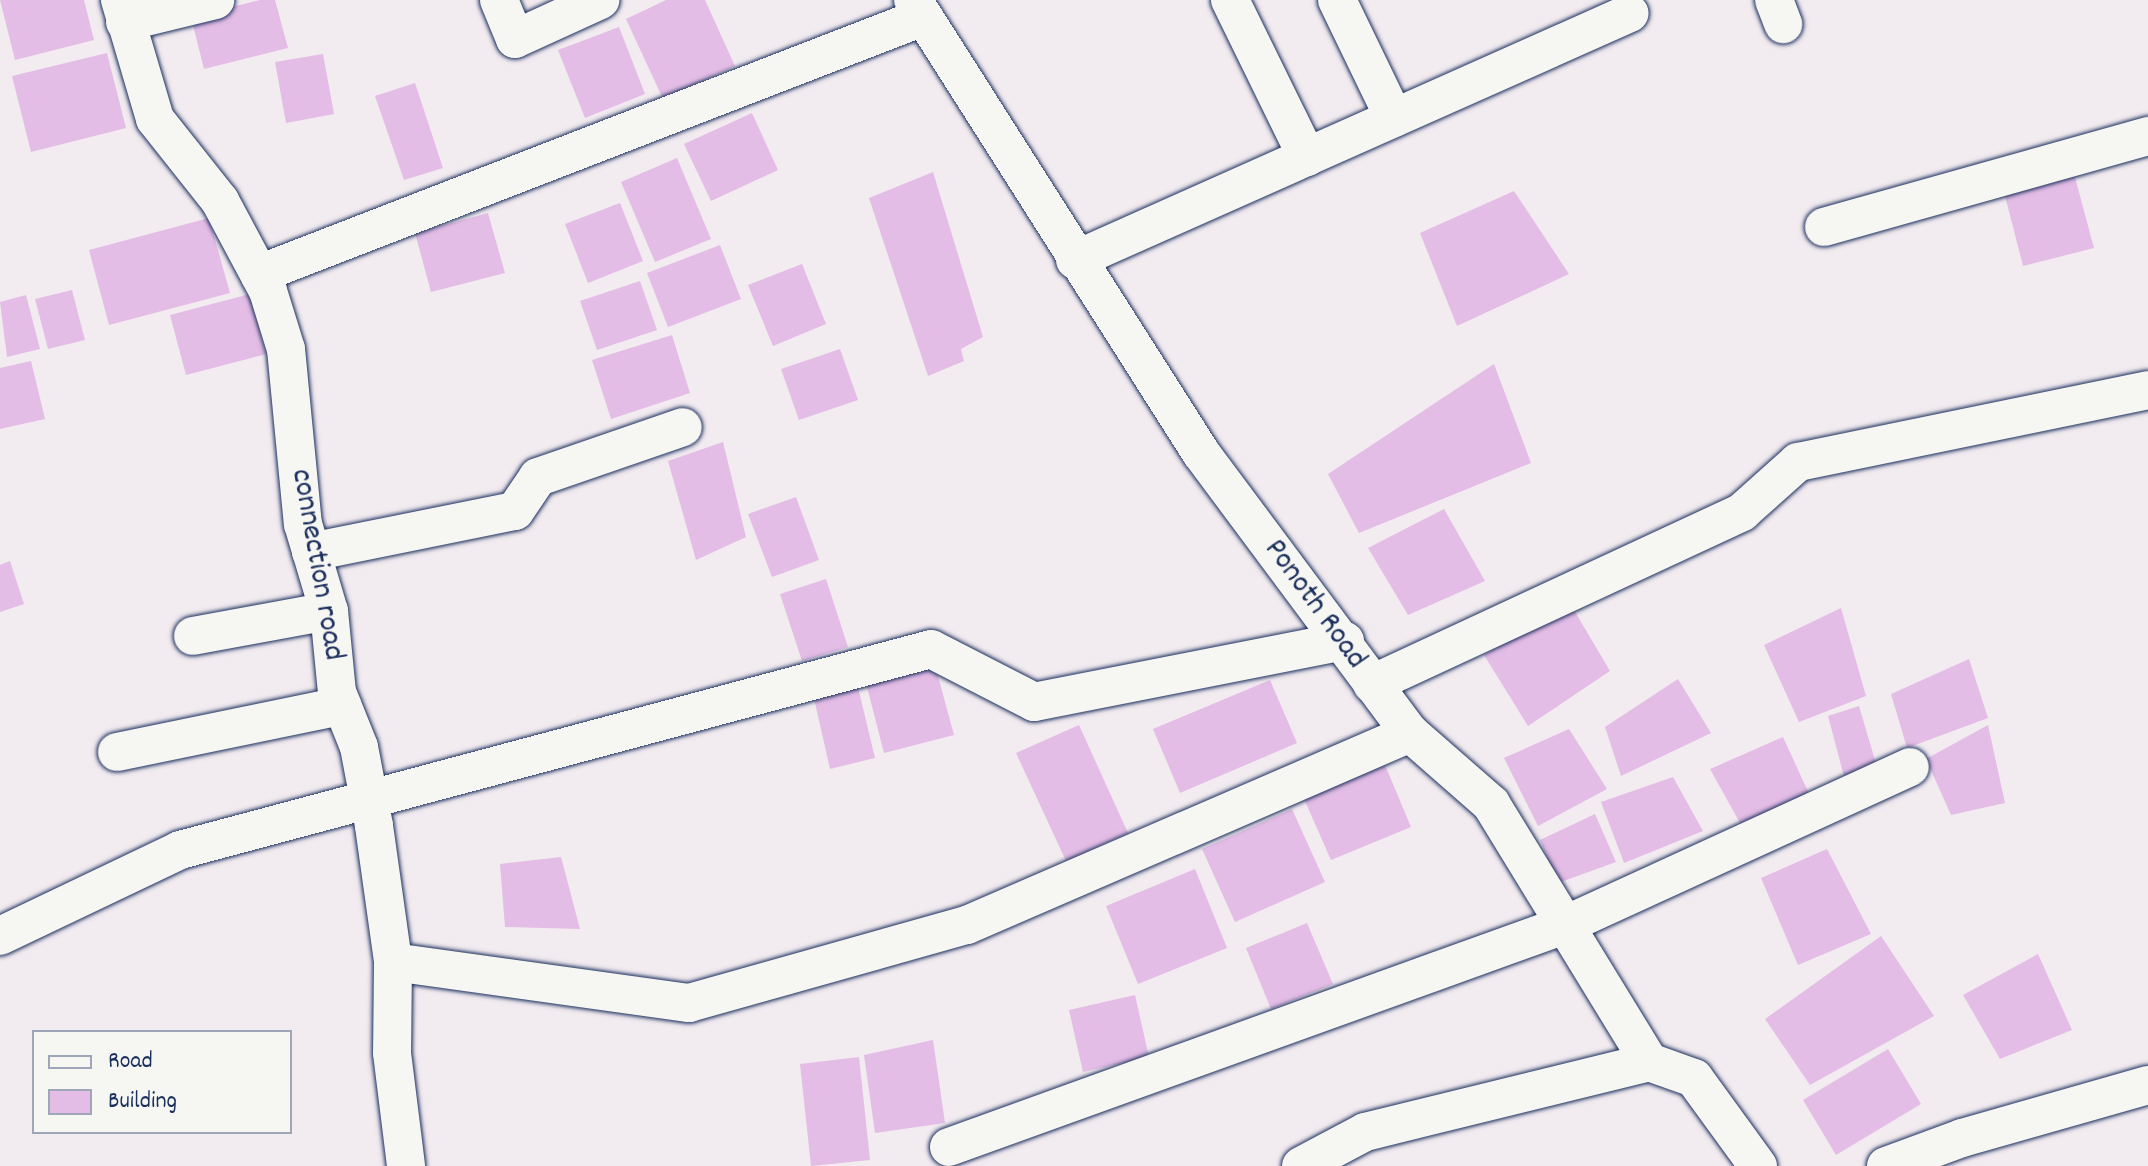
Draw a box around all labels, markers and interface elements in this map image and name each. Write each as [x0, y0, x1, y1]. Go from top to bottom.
street label: connection road [280, 466, 352, 664]
street label: Ponoth Road [1254, 532, 1374, 678]
legend [32, 1030, 292, 1134]
text: Road [108, 1045, 153, 1079]
text: Building [108, 1085, 177, 1119]

